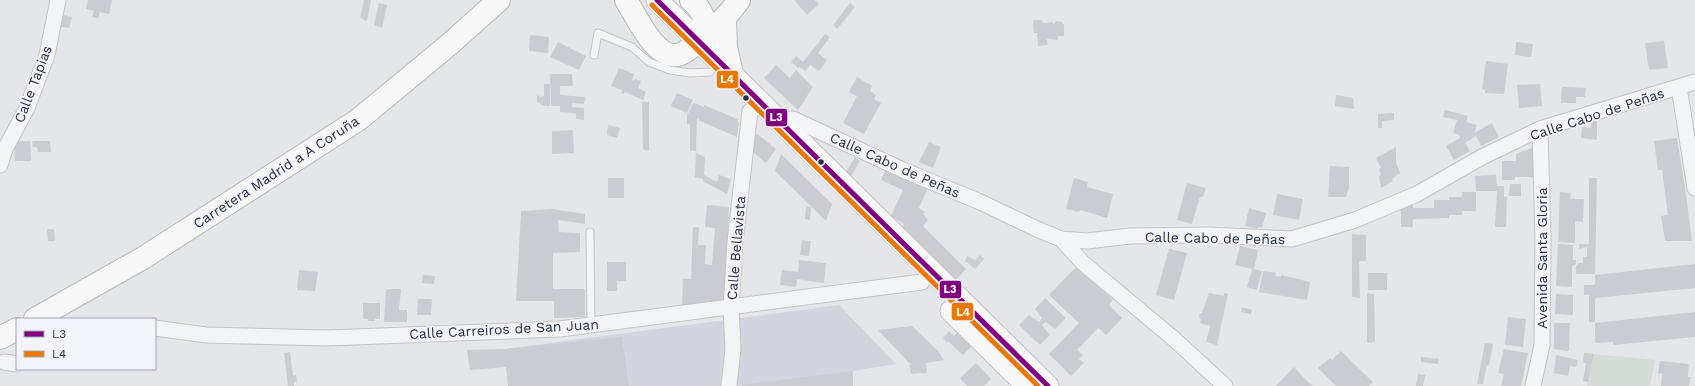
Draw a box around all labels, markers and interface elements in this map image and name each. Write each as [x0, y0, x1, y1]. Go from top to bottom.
street label: Calle Tapias [11, 43, 55, 125]
line badge: L4 [716, 70, 739, 89]
text: L4 [720, 73, 734, 86]
street label: Calle Cabo de Peñas [1528, 85, 1666, 143]
unlabelled marker [741, 93, 751, 103]
line badge: L3 [765, 108, 788, 127]
text: L3 [769, 111, 783, 124]
street label: Carretera Madrid a A Coruña [190, 112, 362, 232]
street label: Calle Cabo de Peñas [828, 129, 962, 201]
unlabelled marker [816, 157, 826, 167]
street label: Avenida Santa Gloria [1534, 187, 1550, 329]
street label: Calle Bellavista [723, 195, 749, 301]
street label: Calle Cabo de Peñas [1145, 229, 1285, 247]
line badge: L3 [939, 280, 962, 299]
text: L3 [943, 283, 957, 296]
line badge: L4 [951, 302, 974, 321]
text: L4 [956, 306, 970, 319]
street label: Calle Carreiros de San Juan [409, 316, 599, 342]
legend [16, 318, 156, 370]
text: L3 [52, 327, 66, 341]
text: L4 [52, 347, 66, 361]

